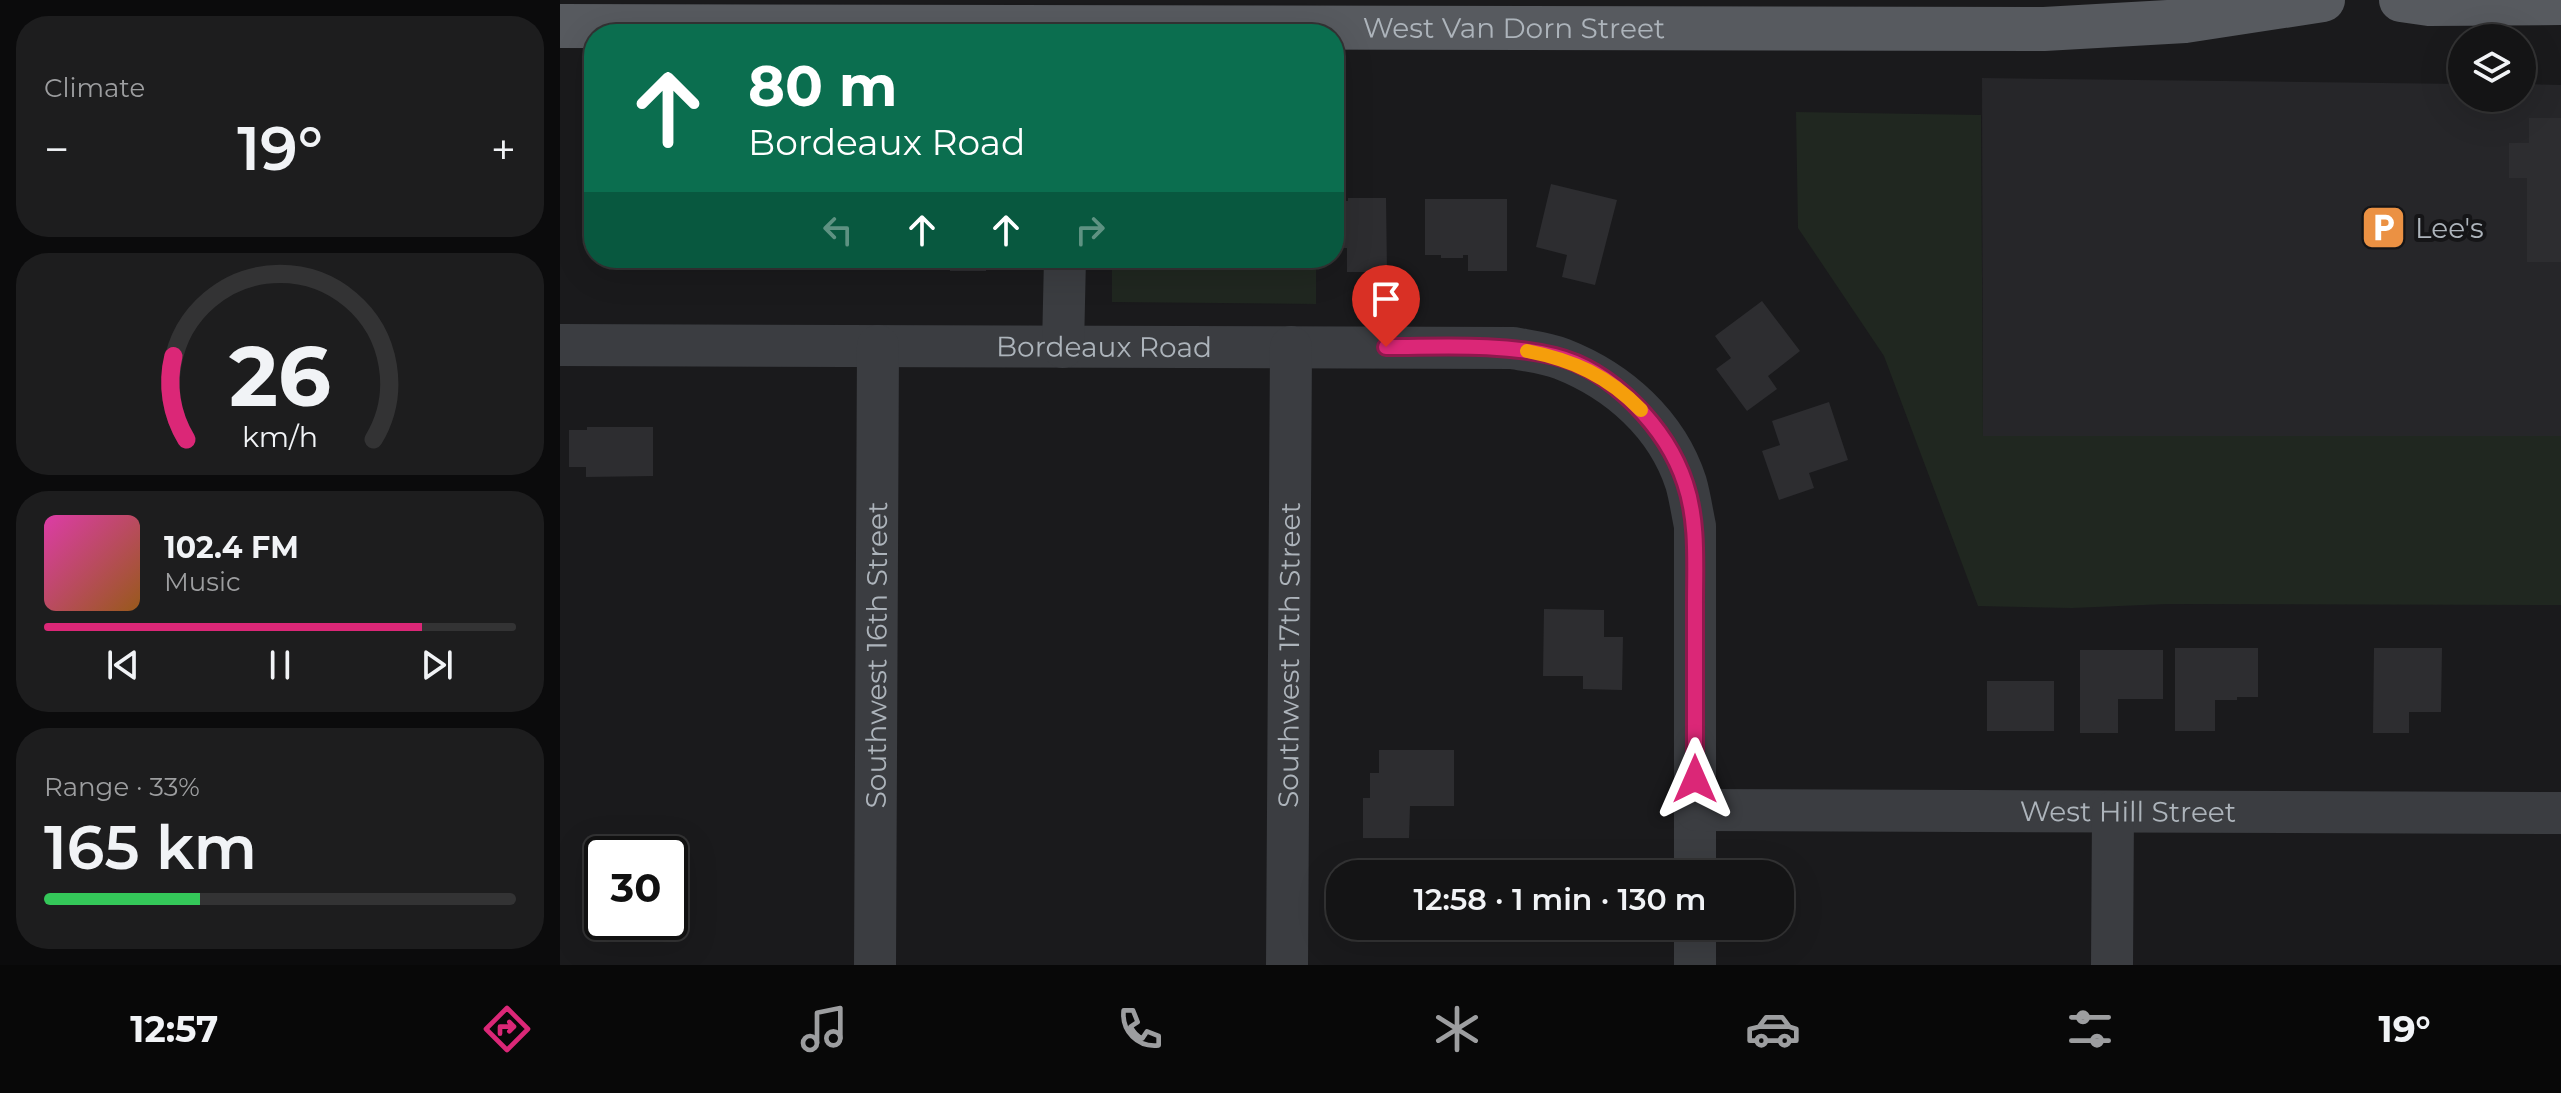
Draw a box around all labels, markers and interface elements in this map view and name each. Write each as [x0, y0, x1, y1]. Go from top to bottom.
street label: West Van Dorn Street [1363, 11, 1665, 45]
map controls [2448, 24, 2536, 112]
button: layers [2448, 24, 2536, 112]
text: 80 m [748, 52, 898, 120]
icon: ahead [616, 56, 720, 160]
text: Climate [44, 72, 145, 104]
text: 19° [237, 112, 323, 185]
text: Bordeaux Road [748, 120, 1026, 164]
text: − [44, 122, 69, 176]
text: + [491, 122, 516, 176]
parking icon: Lee's [2360, 204, 2408, 252]
icon: left [816, 208, 860, 252]
icon: ahead [900, 208, 944, 252]
icon: ahead [984, 208, 1028, 252]
icon: right [1068, 208, 1112, 252]
place label: Lee's [2415, 211, 2484, 245]
pin [1352, 265, 1420, 347]
icon: arrive [1364, 277, 1408, 321]
text: 26 [229, 324, 331, 426]
street label: Bordeaux Road [996, 329, 1212, 364]
text: km/h [242, 419, 318, 454]
street label: Southwest 16th Street [859, 502, 894, 808]
street label: Southwest 17th Street [1271, 502, 1307, 808]
text: 102.4 FM [164, 529, 299, 566]
text: Music [164, 566, 241, 598]
icon: previous [101, 643, 145, 687]
icon: pause [258, 643, 302, 687]
icon: next [415, 643, 459, 687]
position arrow [1653, 737, 1737, 821]
text: Range · 33% [44, 771, 200, 803]
street label: West Hill Street [2020, 794, 2236, 829]
text: 165 km [44, 811, 257, 884]
speed limit sign: 30 [584, 836, 688, 940]
text: 12:58 · 1 min · 130 m [1414, 881, 1706, 918]
icon: directions [479, 1001, 535, 1057]
icon: music [796, 1001, 852, 1057]
icon: phone [1112, 1001, 1168, 1057]
icon: climate [1429, 1001, 1485, 1057]
icon: car [1745, 1001, 1801, 1057]
icon: filters [2062, 1001, 2118, 1057]
text: 12:57 [130, 1007, 218, 1051]
text: 19° [2379, 1007, 2431, 1051]

